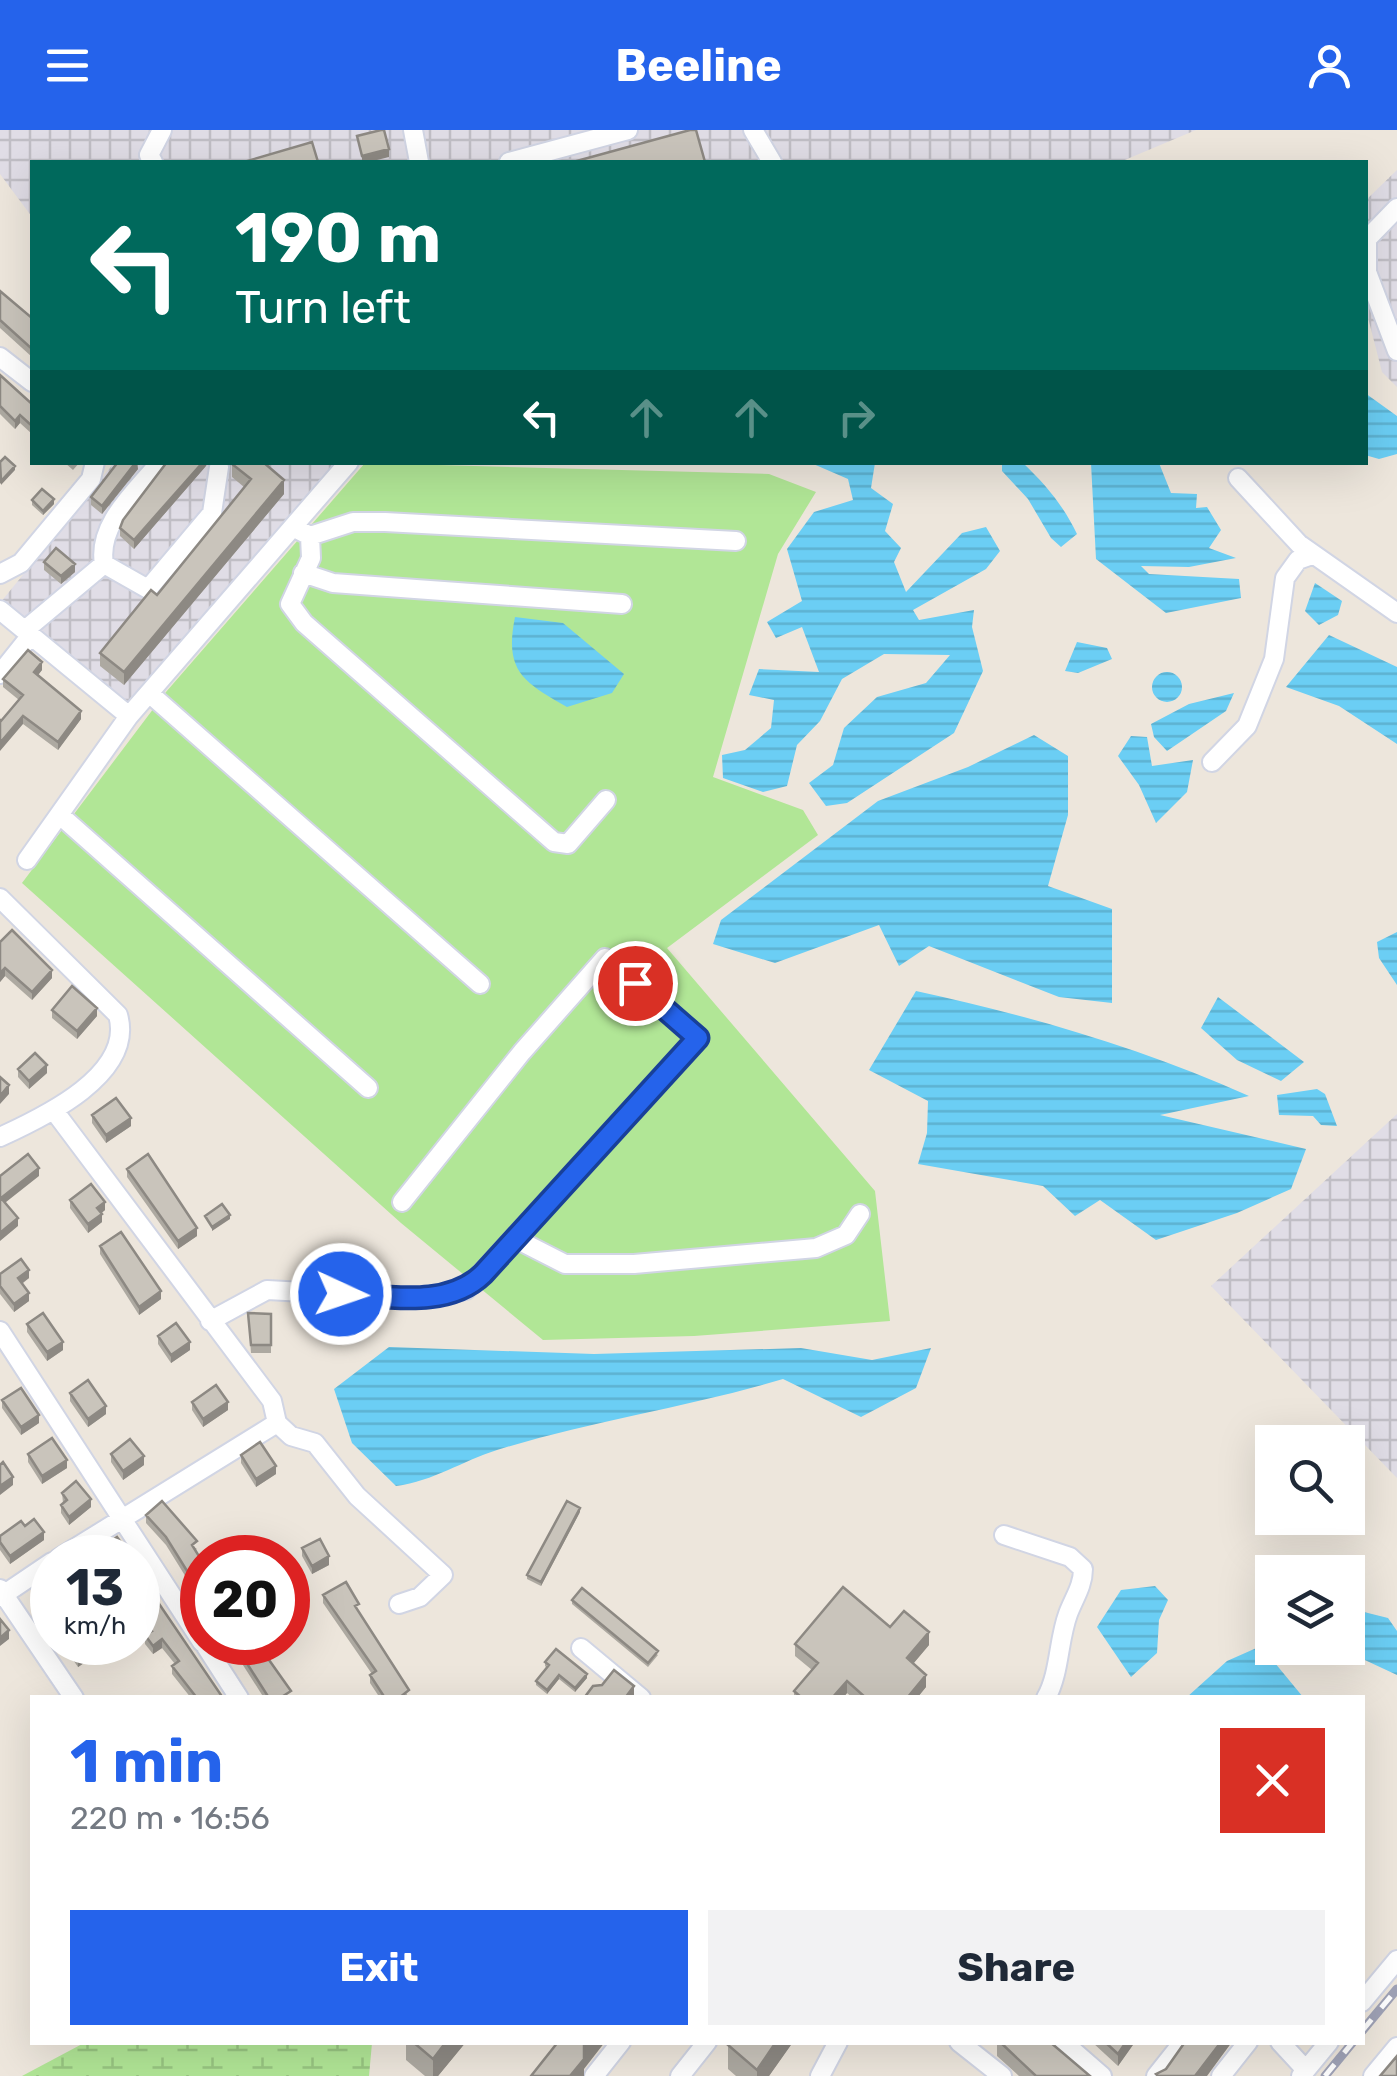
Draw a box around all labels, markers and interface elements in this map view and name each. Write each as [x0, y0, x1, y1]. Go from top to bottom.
icon: menu [40, 38, 95, 93]
icon: person [1302, 38, 1357, 93]
text: Beeline [615, 39, 782, 92]
text: 190 m [235, 197, 441, 280]
icon: left [70, 200, 200, 330]
text: Turn left [235, 281, 411, 334]
icon: left [514, 390, 569, 445]
icon: ahead [619, 390, 674, 445]
icon: ahead [724, 390, 779, 445]
icon: right [829, 390, 884, 445]
pin [593, 941, 678, 1026]
icon: arrive [608, 956, 663, 1011]
position arrow [289, 1242, 393, 1346]
map controls [1255, 1425, 1365, 1665]
button: search [1255, 1425, 1365, 1535]
speed limit sign: 20 [180, 1535, 310, 1665]
button: layers [1255, 1555, 1365, 1665]
text: 13 [66, 1558, 124, 1618]
text: km/h [64, 1611, 126, 1640]
text: 1 min [70, 1726, 223, 1797]
button: close [1220, 1728, 1325, 1833]
text: 220 m · 16:56 [70, 1799, 270, 1837]
button: Exit [70, 1910, 688, 2025]
button: Share [708, 1910, 1325, 2025]

